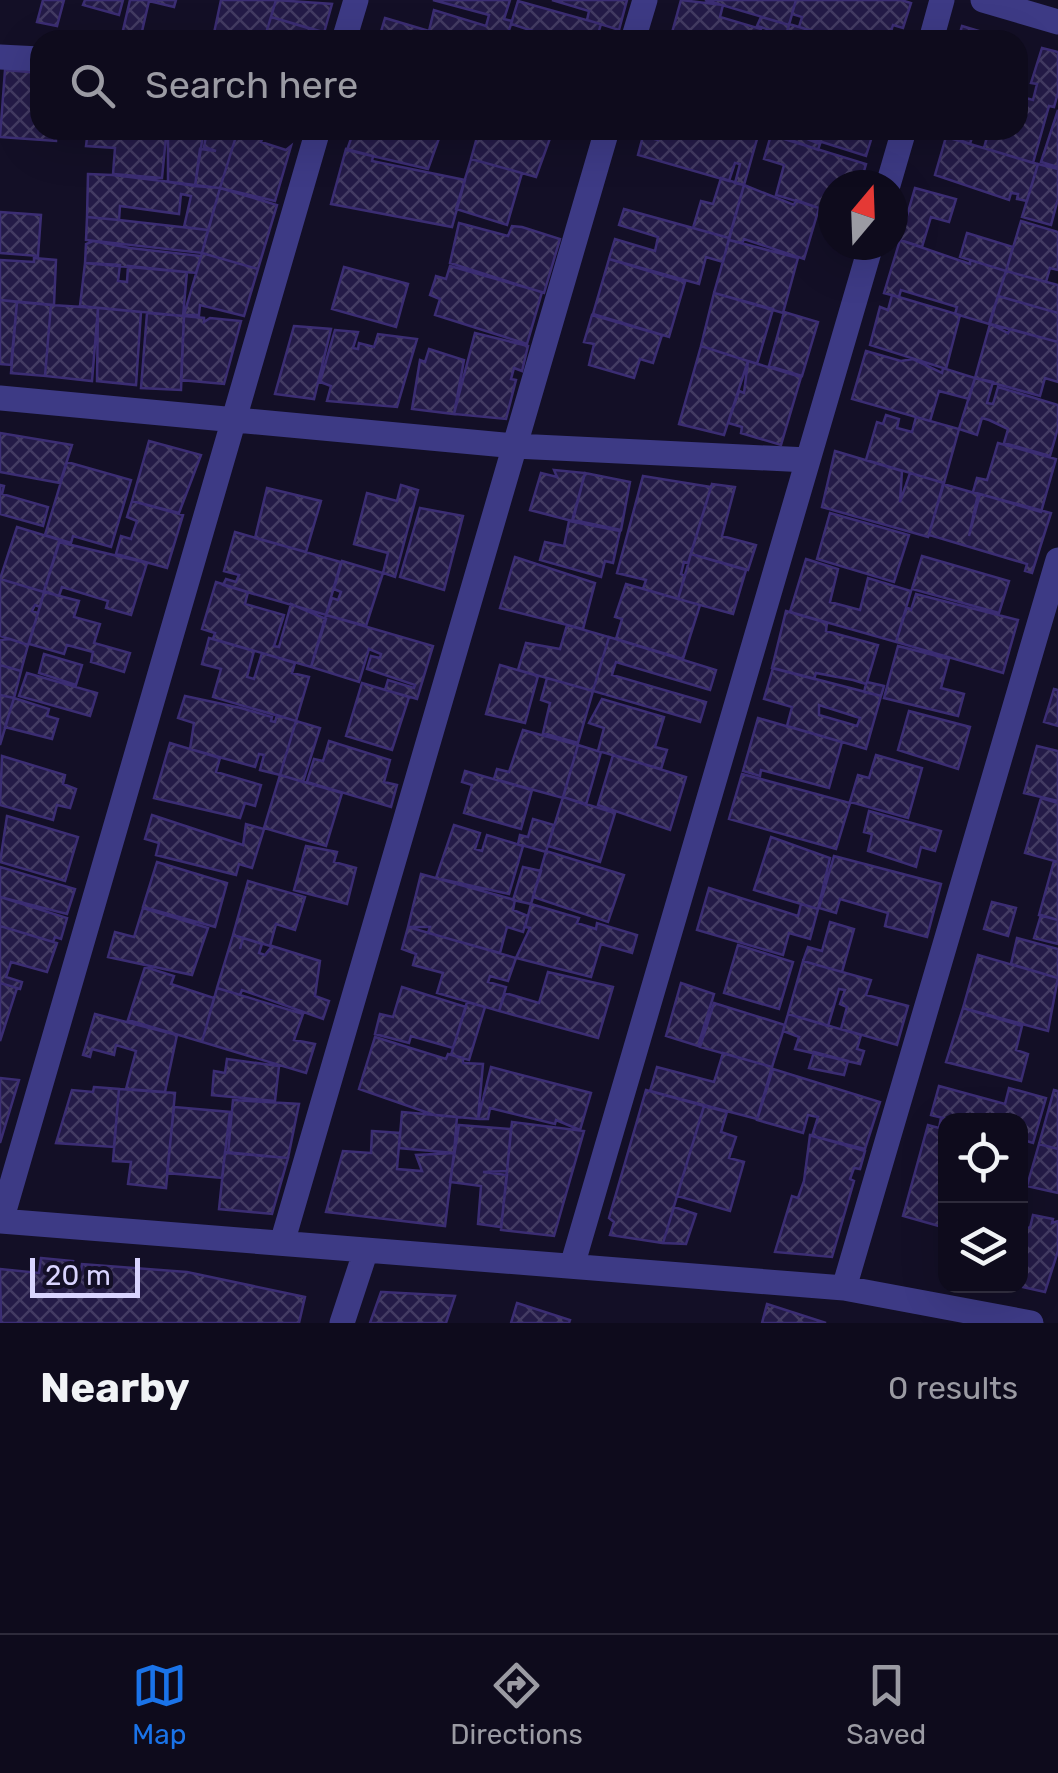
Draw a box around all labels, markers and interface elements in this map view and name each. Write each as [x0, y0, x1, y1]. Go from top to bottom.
search box [30, 30, 1028, 140]
icon: search [65, 58, 120, 113]
text: Search here [145, 62, 358, 108]
north arrow [818, 170, 908, 260]
map controls [938, 1113, 1028, 1293]
button: locate [938, 1113, 1028, 1203]
button: layers [938, 1203, 1028, 1293]
scale bar [30, 1253, 140, 1298]
text: 20 m [45, 1259, 111, 1292]
text: Nearby [40, 1363, 190, 1413]
text: 0 results [888, 1369, 1018, 1407]
tab: Map [132, 1658, 187, 1751]
tab: Directions [450, 1658, 583, 1751]
tab: Saved [846, 1658, 926, 1751]

